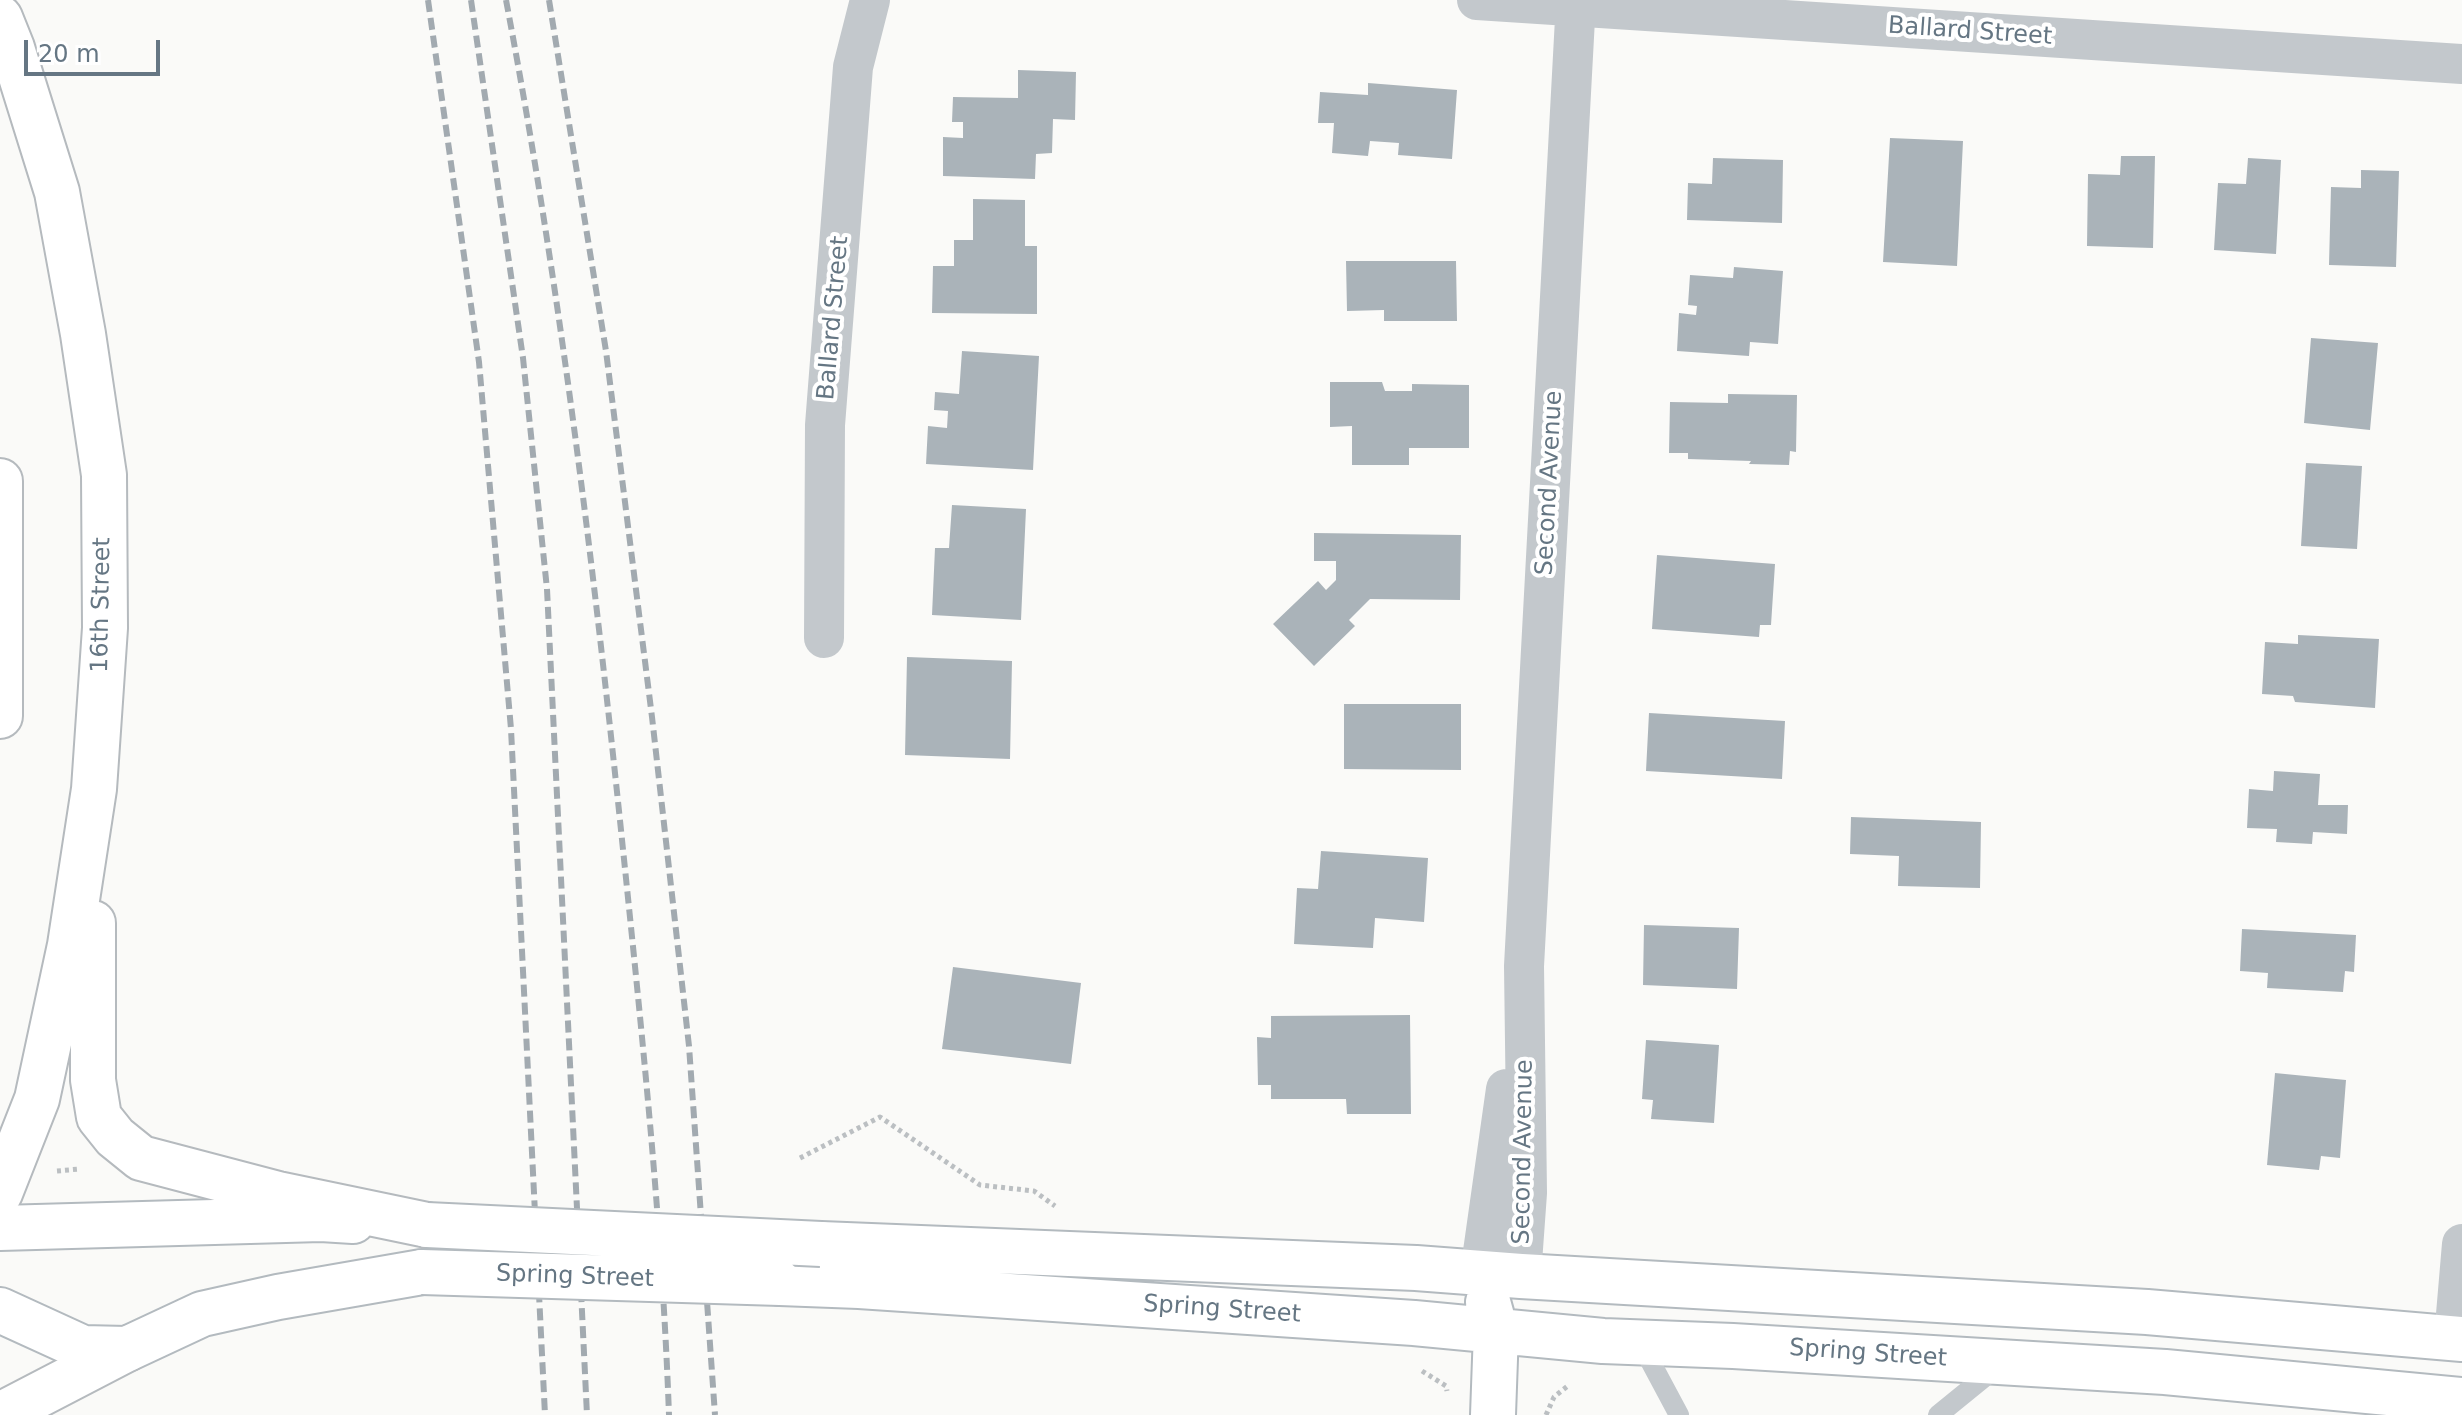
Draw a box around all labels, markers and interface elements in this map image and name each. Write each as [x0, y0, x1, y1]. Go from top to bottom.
street label: Ballard Street [1887, 12, 2053, 52]
scale bar [28, 24, 164, 74]
text: 20 m [38, 40, 100, 68]
street label: Ballard Street [812, 235, 856, 401]
street label: Second Avenue [1531, 390, 1569, 576]
street label: 16th Street [86, 537, 118, 673]
street label: Second Avenue [1508, 1059, 1540, 1245]
street label: Spring Street [496, 1260, 654, 1294]
street label: Spring Street [1142, 1290, 1302, 1330]
street label: Spring Street [1788, 1334, 1948, 1374]

